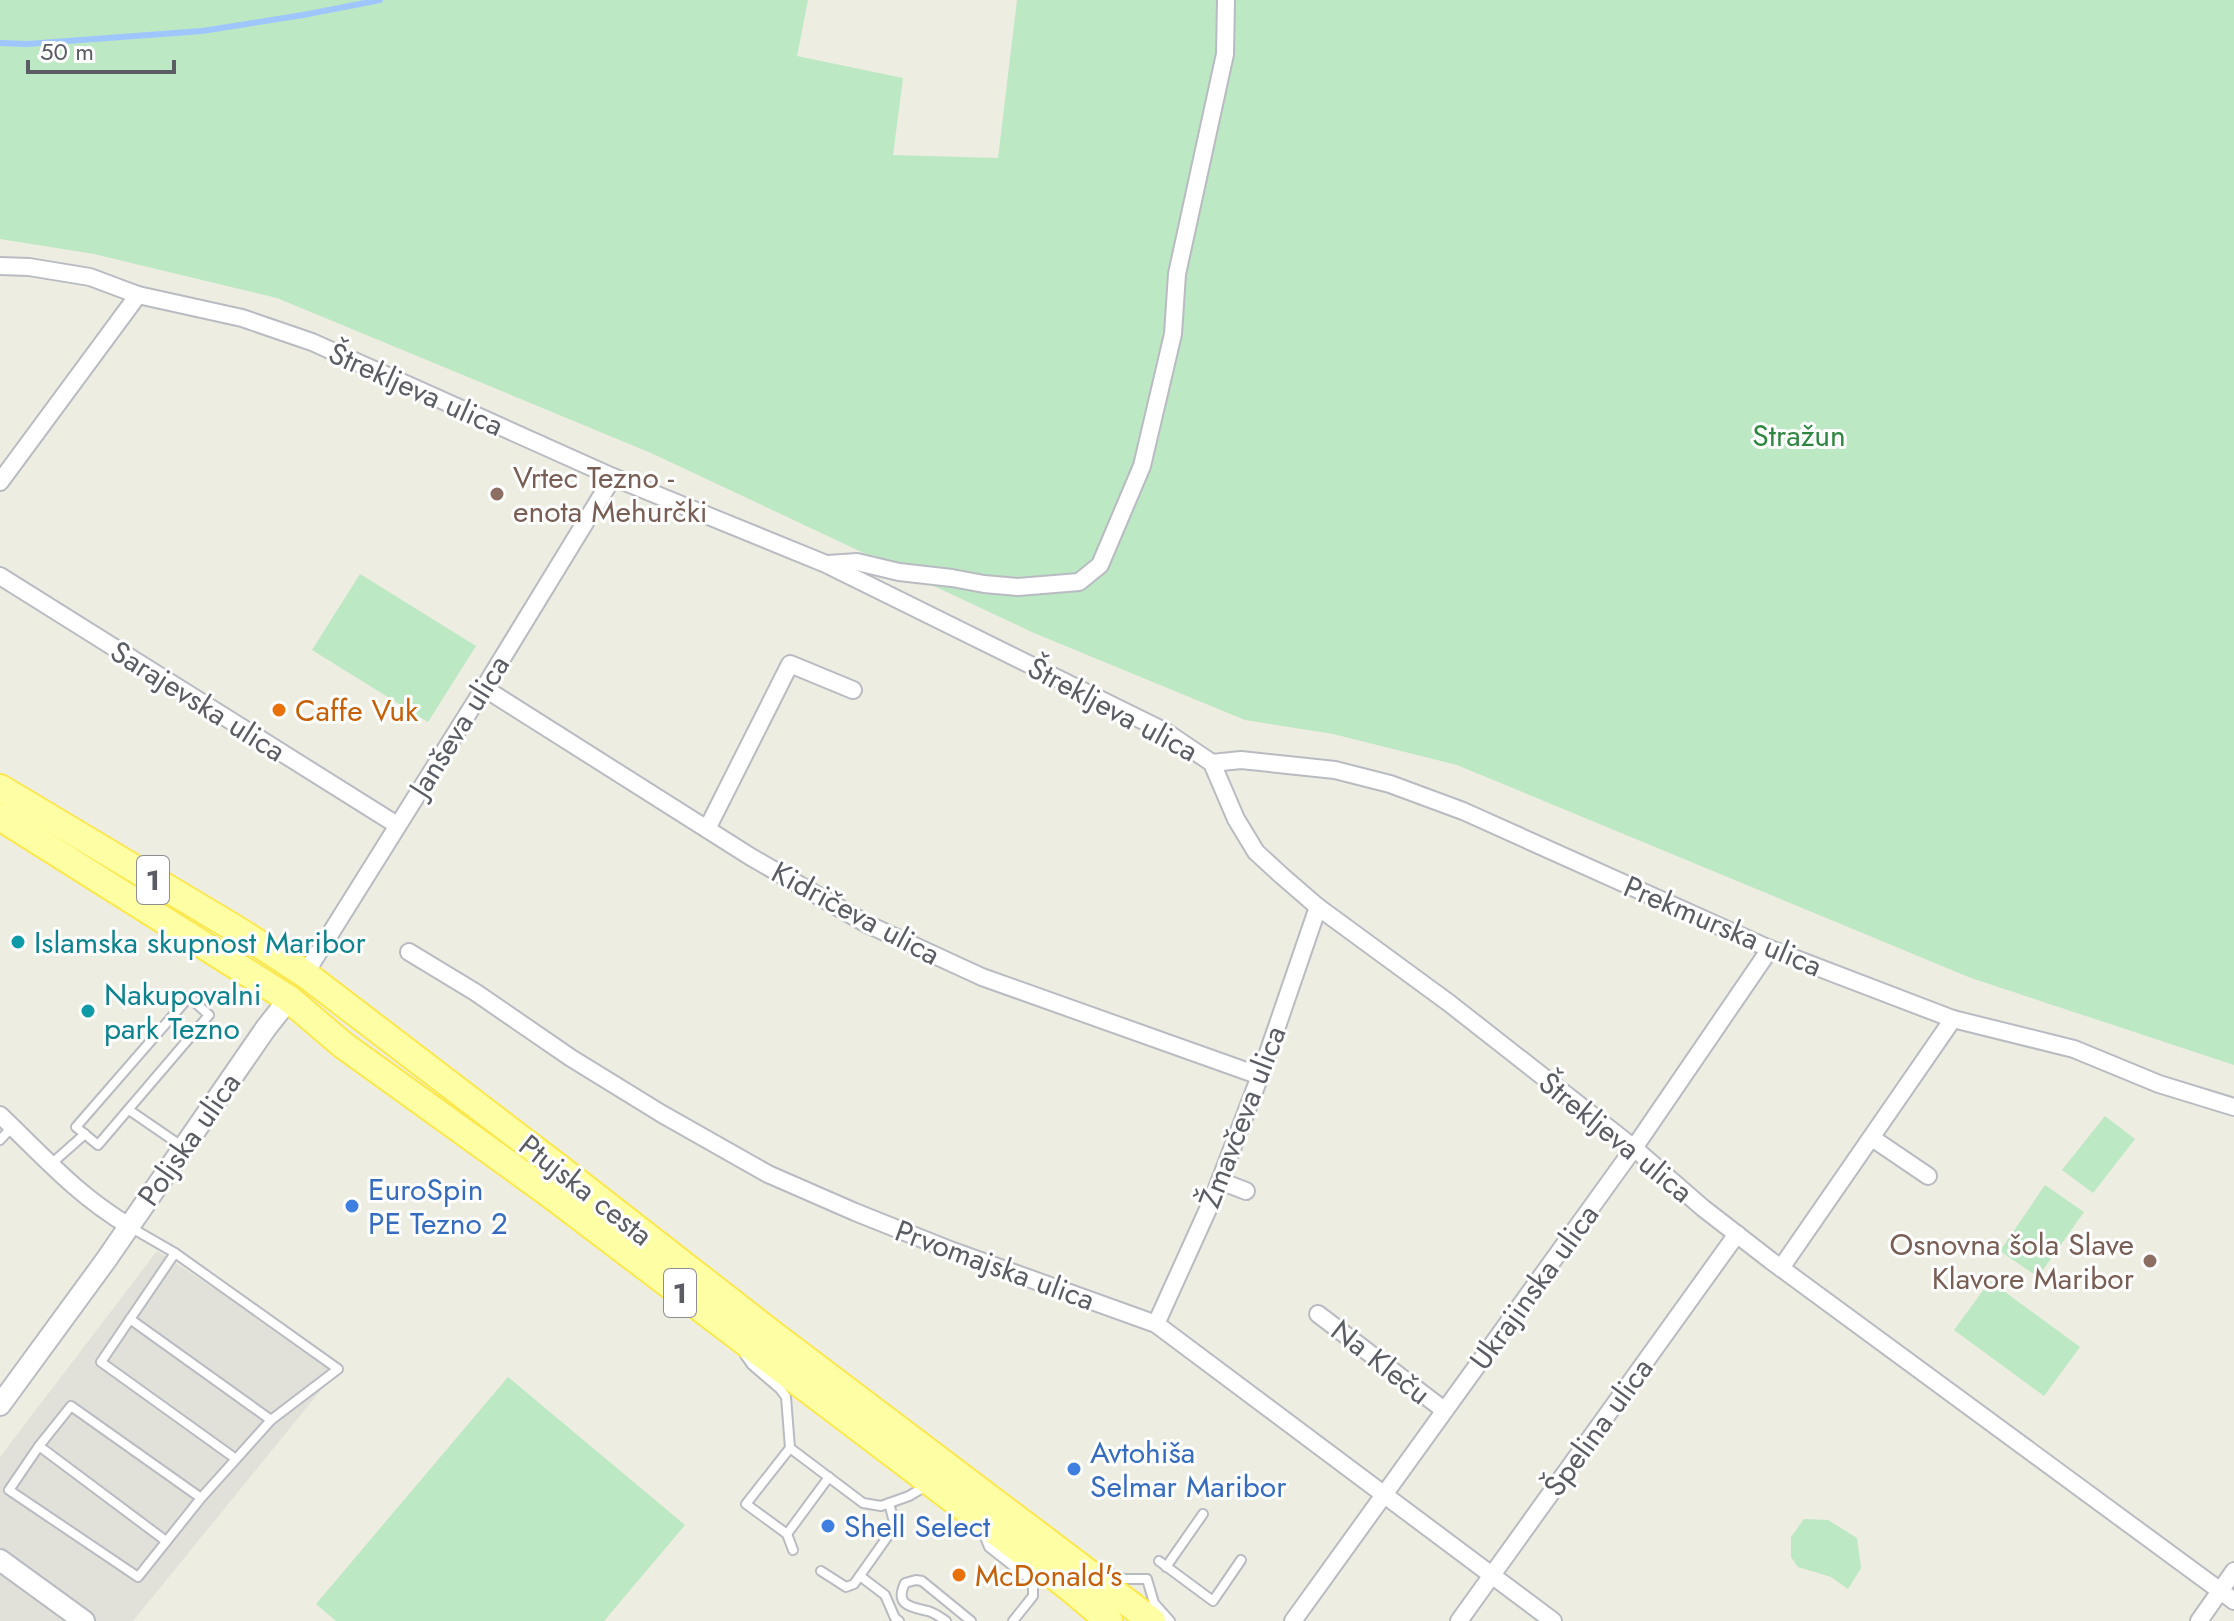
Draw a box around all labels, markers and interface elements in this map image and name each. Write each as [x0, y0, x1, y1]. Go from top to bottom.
scale bar [28, 24, 174, 74]
text: 50 m [40, 34, 94, 69]
street label: Štrekljeva ulica [322, 331, 510, 447]
park label: Stražun [1752, 414, 1846, 457]
place label: Vrtec Tezno - enota Mehurčki [513, 456, 708, 533]
marker: Vrtec Tezno - enota Mehurčki [488, 485, 506, 503]
street label: Sarajevska ulica [102, 630, 294, 772]
street label: Štrekljeva ulica [1020, 646, 1206, 772]
street label: Janševa ulica [396, 647, 520, 809]
place label: Caffe Vuk [295, 689, 419, 732]
marker: Caffe Vuk [270, 701, 288, 719]
street label: Kidričeva ulica [764, 851, 948, 975]
road number: 1 [137, 856, 169, 904]
street label: Prekmurska ulica [1617, 865, 1829, 987]
place label: Islamska skupnost Maribor [34, 921, 366, 964]
marker: Islamska skupnost Maribor [9, 933, 27, 951]
place label: Nakupovalni park Tezno [104, 973, 261, 1050]
marker: Nakupovalni park Tezno [79, 1002, 97, 1020]
street label: Žmavčeva ulica [1188, 1020, 1296, 1214]
street label: Štrekljeva ulica [1530, 1061, 1702, 1213]
street label: Poljska ulica [127, 1063, 251, 1215]
street label: Ptujska cesta [510, 1124, 662, 1256]
place label: EuroSpin PE Tezno 2 [368, 1168, 508, 1245]
street label: Ukrajinska ulica [1459, 1195, 1609, 1379]
marker: EuroSpin PE Tezno 2 [343, 1197, 361, 1215]
street label: Prvomajska ulica [889, 1209, 1101, 1321]
place label: Osnovna šola Slave Klavore Maribor [1890, 1223, 2135, 1300]
marker: Osnovna šola Slave Klavore Maribor [2141, 1252, 2159, 1270]
road number: 1 [664, 1269, 696, 1317]
street label: Na Kleču [1322, 1309, 1440, 1415]
street label: Špelina ulica [1533, 1349, 1663, 1505]
place label: Avtohiša Selmar Maribor [1090, 1431, 1287, 1508]
marker: Avtohiša Selmar Maribor [1065, 1460, 1083, 1478]
place label: Shell Select [844, 1505, 991, 1548]
marker: Shell Select [819, 1517, 837, 1535]
place label: McDonald's [975, 1554, 1122, 1597]
marker: McDonald's [950, 1566, 968, 1584]

